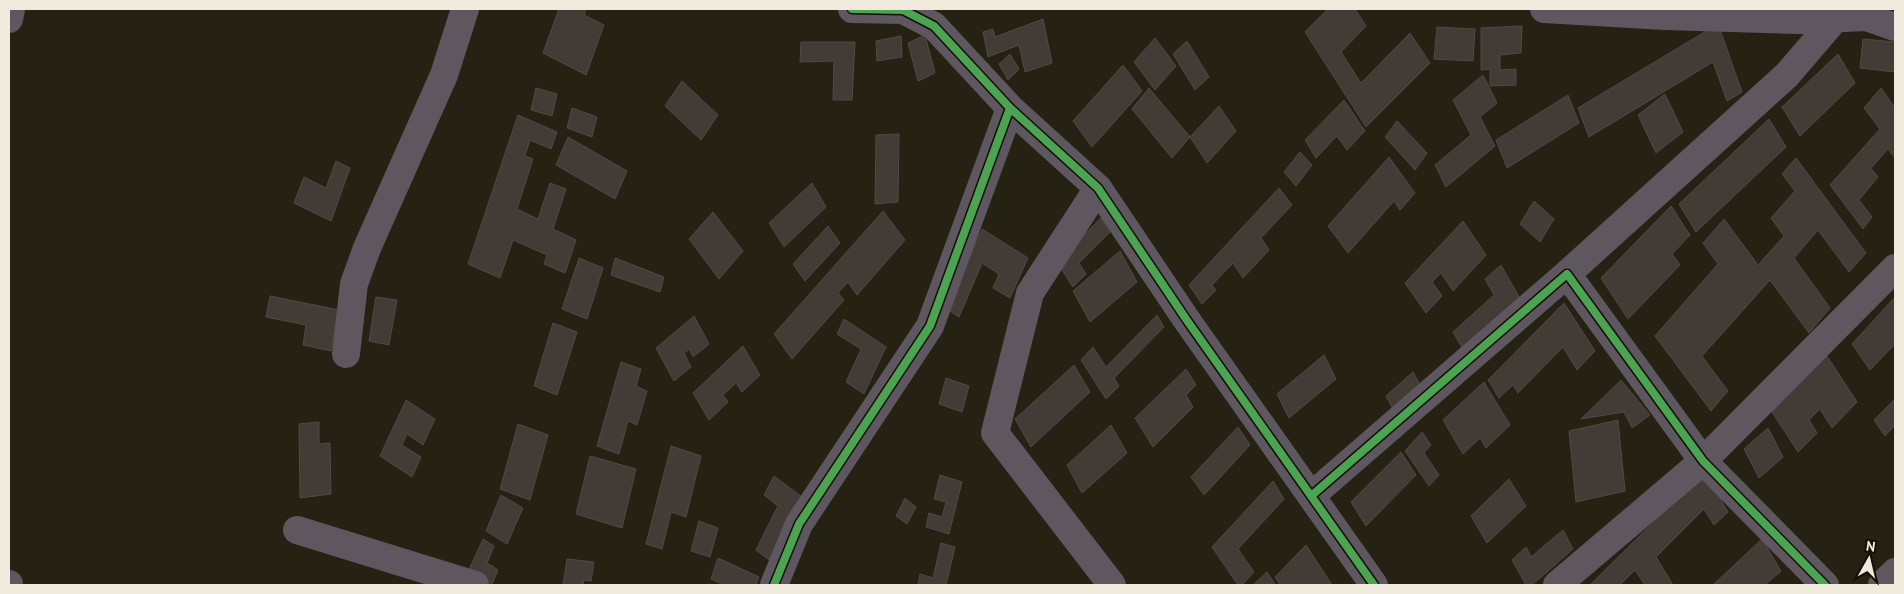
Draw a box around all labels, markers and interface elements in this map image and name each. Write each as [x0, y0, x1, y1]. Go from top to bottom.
north arrow [1844, 534, 1894, 584]
text: N [1865, 537, 1877, 556]

